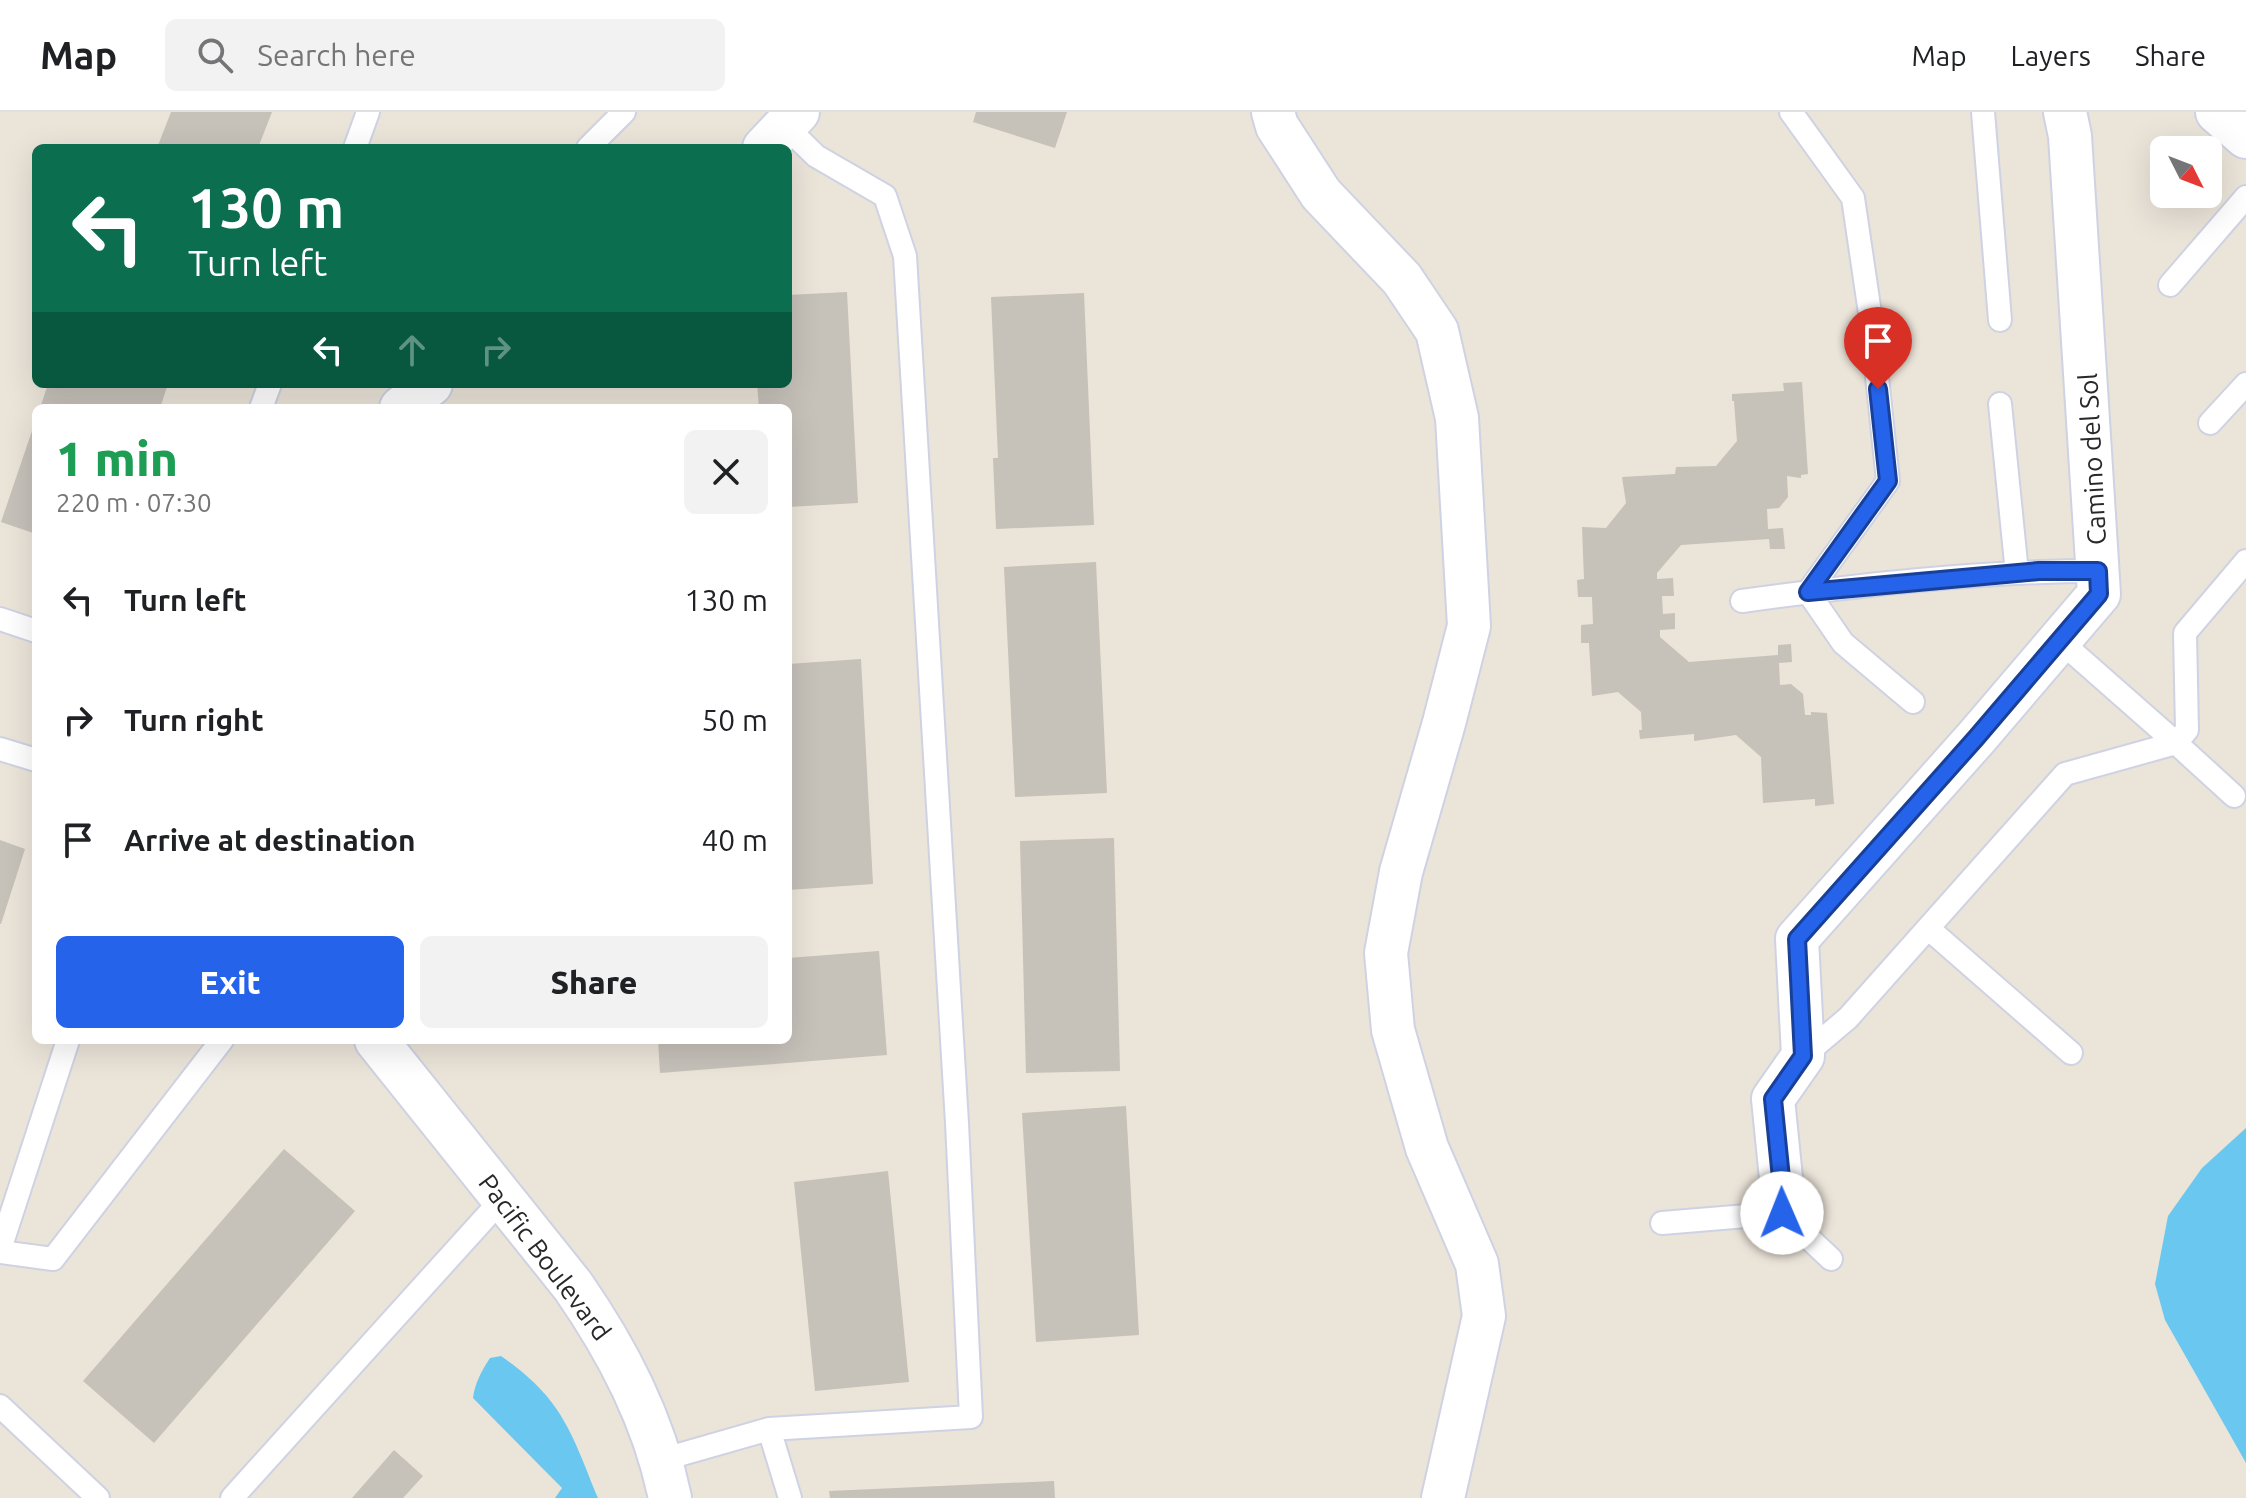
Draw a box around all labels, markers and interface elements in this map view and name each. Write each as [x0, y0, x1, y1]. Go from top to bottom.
search box [165, 19, 725, 91]
icon: search [193, 33, 237, 77]
text: Map [40, 34, 117, 76]
text: Search here [257, 38, 416, 72]
text: Map [1911, 40, 1967, 71]
text: Layers [2011, 40, 2091, 71]
text: Share [2135, 40, 2206, 71]
north arrow [2150, 136, 2222, 208]
map controls [2150, 136, 2222, 208]
icon: left [56, 176, 160, 280]
text: 130 m [188, 176, 344, 239]
text: Turn left [188, 242, 327, 283]
pin [1844, 307, 1912, 389]
icon: arrive [1856, 319, 1900, 363]
icon: left [306, 328, 350, 372]
icon: ahead [390, 328, 434, 372]
icon: right [474, 328, 518, 372]
street label: Camino del Sol [2073, 372, 2111, 546]
button: close [684, 430, 768, 514]
text: 1 min [56, 431, 178, 485]
text: 220 m · 07:30 [56, 488, 212, 517]
icon: left [56, 578, 100, 622]
text: Turn left [124, 583, 246, 617]
text: 130 m [684, 583, 768, 617]
icon: right [56, 698, 100, 742]
text: Turn right [124, 703, 264, 737]
text: 50 m [701, 703, 768, 737]
icon: arrive [56, 818, 100, 862]
text: Arrive at destination [124, 823, 416, 857]
text: 40 m [701, 823, 768, 857]
button: Exit [56, 936, 404, 1028]
button: Share [420, 936, 768, 1028]
street label: Pacific Boulevard [473, 1168, 617, 1346]
position arrow [1740, 1171, 1824, 1255]

